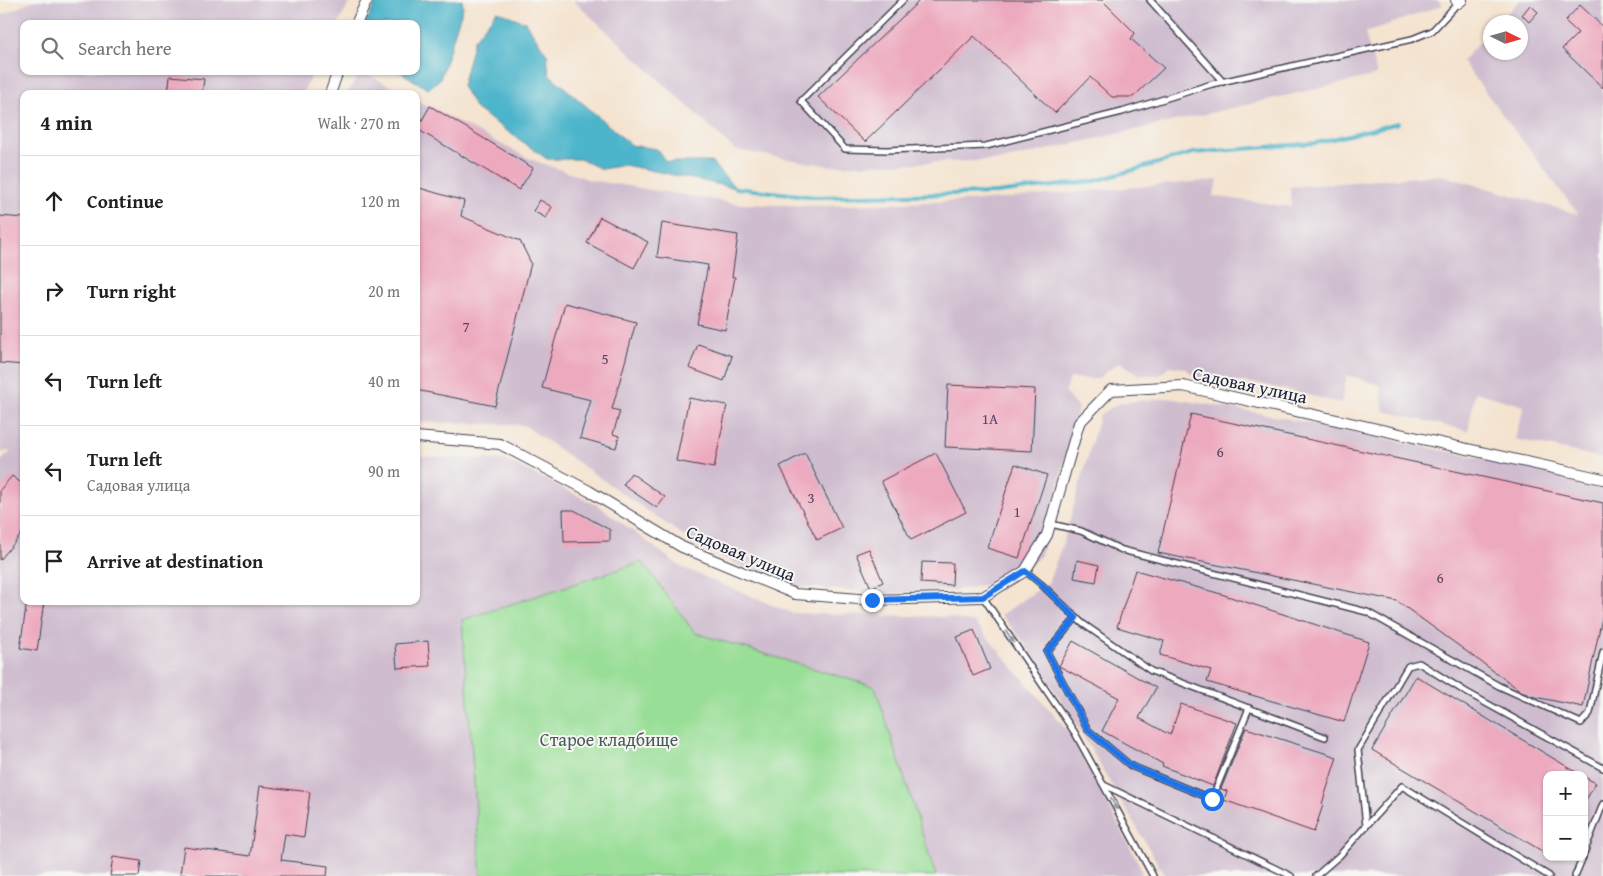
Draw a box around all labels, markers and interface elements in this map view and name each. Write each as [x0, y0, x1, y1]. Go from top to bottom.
north arrow [1483, 15, 1528, 60]
search box [20, 20, 420, 75]
icon: search [38, 34, 66, 62]
text: Search here [78, 34, 172, 62]
text: 4 min [40, 107, 92, 138]
text: Walk · 270 m [317, 111, 400, 135]
icon: ahead [40, 187, 68, 215]
text: Continue [87, 187, 164, 215]
text: 120 m [360, 189, 400, 213]
icon: right [40, 277, 68, 305]
text: Turn right [87, 277, 176, 305]
text: 20 m [368, 279, 400, 303]
house number: 7 [462, 316, 470, 337]
house number: 5 [601, 348, 609, 369]
street label: Садовая улица [1190, 360, 1310, 410]
icon: left [40, 367, 68, 395]
text: Turn left [87, 367, 162, 395]
text: 40 m [368, 369, 400, 393]
house number: 1А [982, 408, 998, 429]
house number: 6 [1216, 441, 1224, 462]
text: Turn left [87, 445, 162, 473]
icon: left [40, 457, 68, 485]
text: 90 m [368, 459, 400, 483]
text: Садовая улица [87, 473, 190, 497]
house number: 3 [807, 487, 815, 508]
house number: 1 [1013, 501, 1021, 522]
street label: Садовая улица [682, 518, 800, 588]
icon: arrive [40, 547, 68, 575]
text: Arrive at destination [87, 547, 263, 575]
house number: 6 [1436, 567, 1444, 588]
route end [861, 589, 884, 612]
one-way arrow [1005, 630, 1015, 644]
park label: Старое кладбище [540, 726, 678, 753]
map controls [1543, 771, 1588, 861]
button: + [1543, 771, 1588, 816]
route start [1201, 788, 1224, 811]
one-way arrow [1110, 798, 1119, 811]
button: − [1543, 816, 1588, 861]

